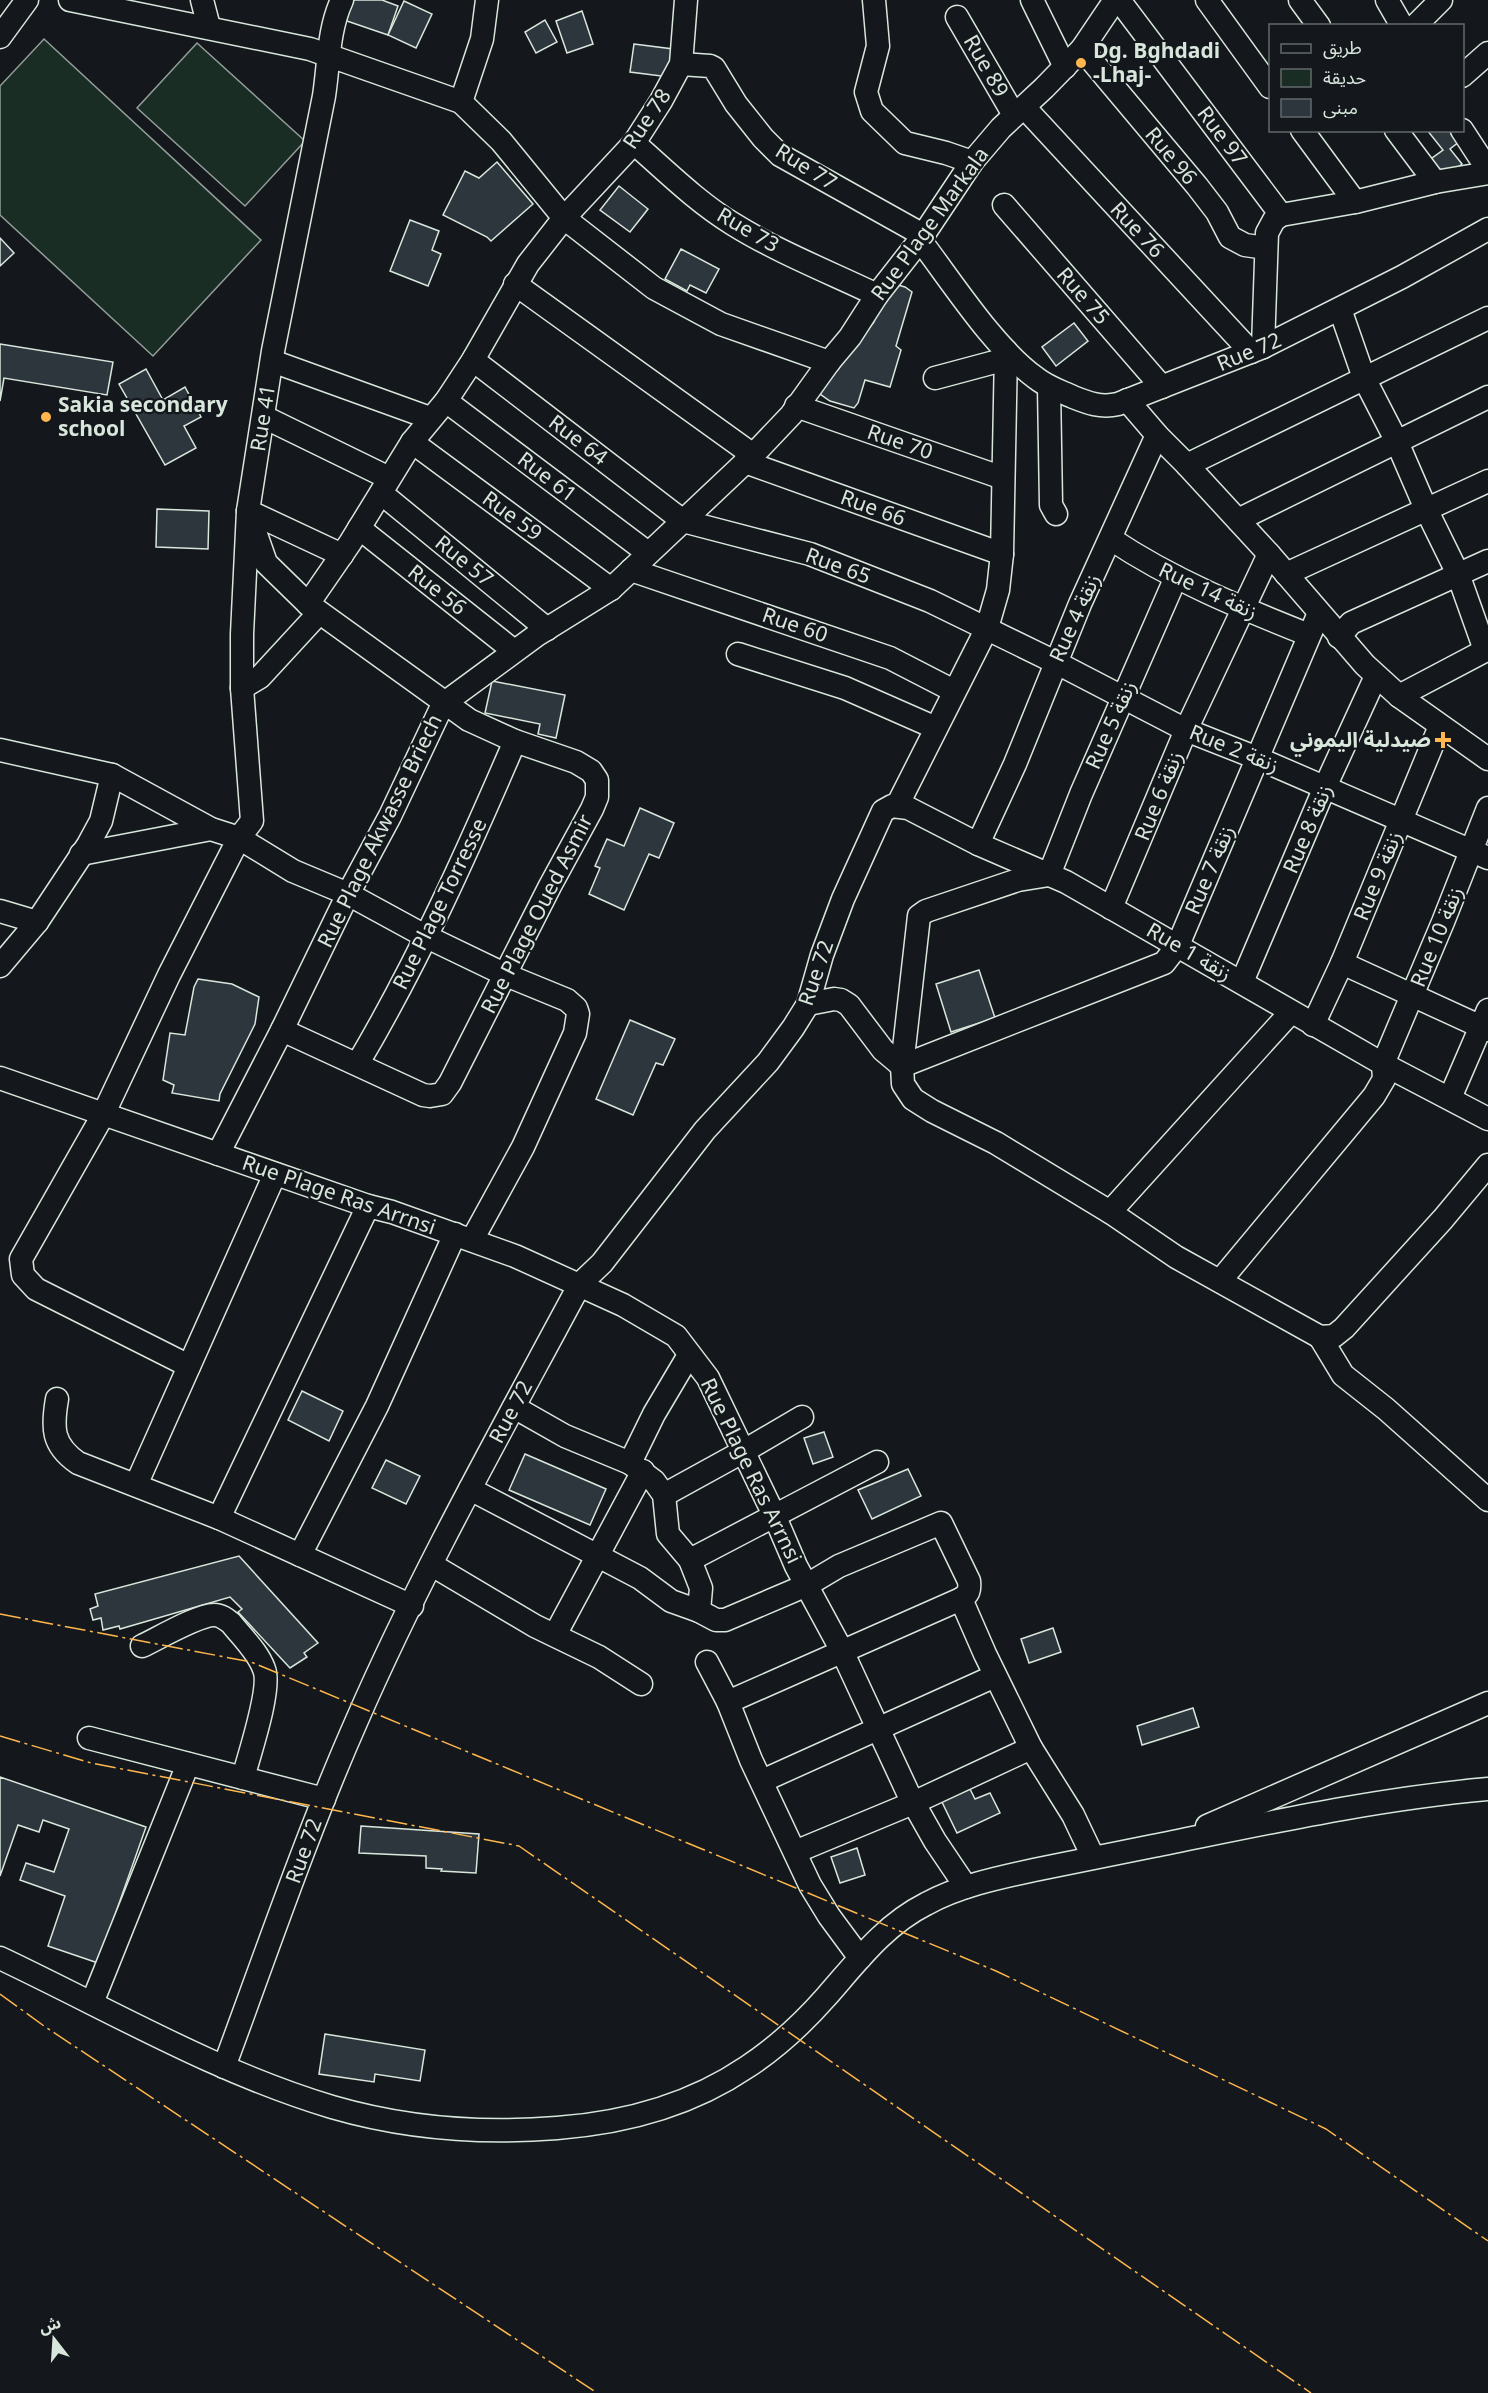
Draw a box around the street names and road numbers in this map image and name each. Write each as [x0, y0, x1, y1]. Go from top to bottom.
street label: Rue 89 [950, 26, 1022, 106]
street label: Rue 78 [610, 79, 684, 159]
street label: Rue 97 [1184, 96, 1260, 176]
street label: Rue 96 [1132, 116, 1210, 196]
street label: Rue 77 [766, 130, 846, 204]
street label: Rue Plage Markala [858, 137, 1002, 311]
street label: Rue 76 [1098, 190, 1176, 270]
street label: Rue 73 [708, 194, 788, 266]
street label: Rue 75 [1044, 256, 1122, 336]
street label: Rue 72 [1209, 319, 1289, 385]
street label: Rue 41 [236, 381, 290, 455]
street label: Rue 64 [538, 402, 618, 478]
street label: Rue 70 [861, 410, 939, 474]
street label: Rue 61 [507, 439, 587, 515]
street label: Rue 66 [834, 476, 912, 540]
street label: Rue 59 [472, 478, 552, 554]
street label: Rue 57 [424, 523, 504, 599]
street label: Rue 65 [799, 534, 877, 598]
street label: Rue 14 زنقة [1151, 549, 1265, 633]
street label: Rue 56 [397, 552, 477, 628]
street label: Rue 4 زنقة [1036, 566, 1114, 670]
street label: Rue 60 [756, 593, 834, 657]
street label: Rue 5 زنقة [1072, 673, 1150, 777]
street label: Rue Plage Akwasse Briech [304, 706, 456, 956]
street label: Rue 2 زنقة [1182, 711, 1286, 787]
street label: Rue 6 زنقة [1121, 744, 1197, 848]
street label: Rue 8 زنقة [1269, 777, 1347, 881]
street label: Rue Plage Oued Asmir [467, 806, 607, 1022]
street label: Rue Plage Torresse [379, 810, 501, 998]
street label: Rue 7 زنقة [1171, 818, 1249, 922]
street label: Rue 9 زنقة [1340, 824, 1416, 928]
street label: Rue 10 زنقة [1397, 880, 1477, 994]
street label: Rue 1 زنقة [1137, 909, 1241, 995]
street label: Rue 72 [784, 934, 848, 1012]
street label: Rue Plage Ras Arrnsi [236, 1141, 442, 1249]
street label: Rue Plage Ras Arrnsi [687, 1370, 815, 1572]
street label: Rue 72 [476, 1372, 546, 1452]
street label: Rue 72 [272, 1812, 336, 1890]

